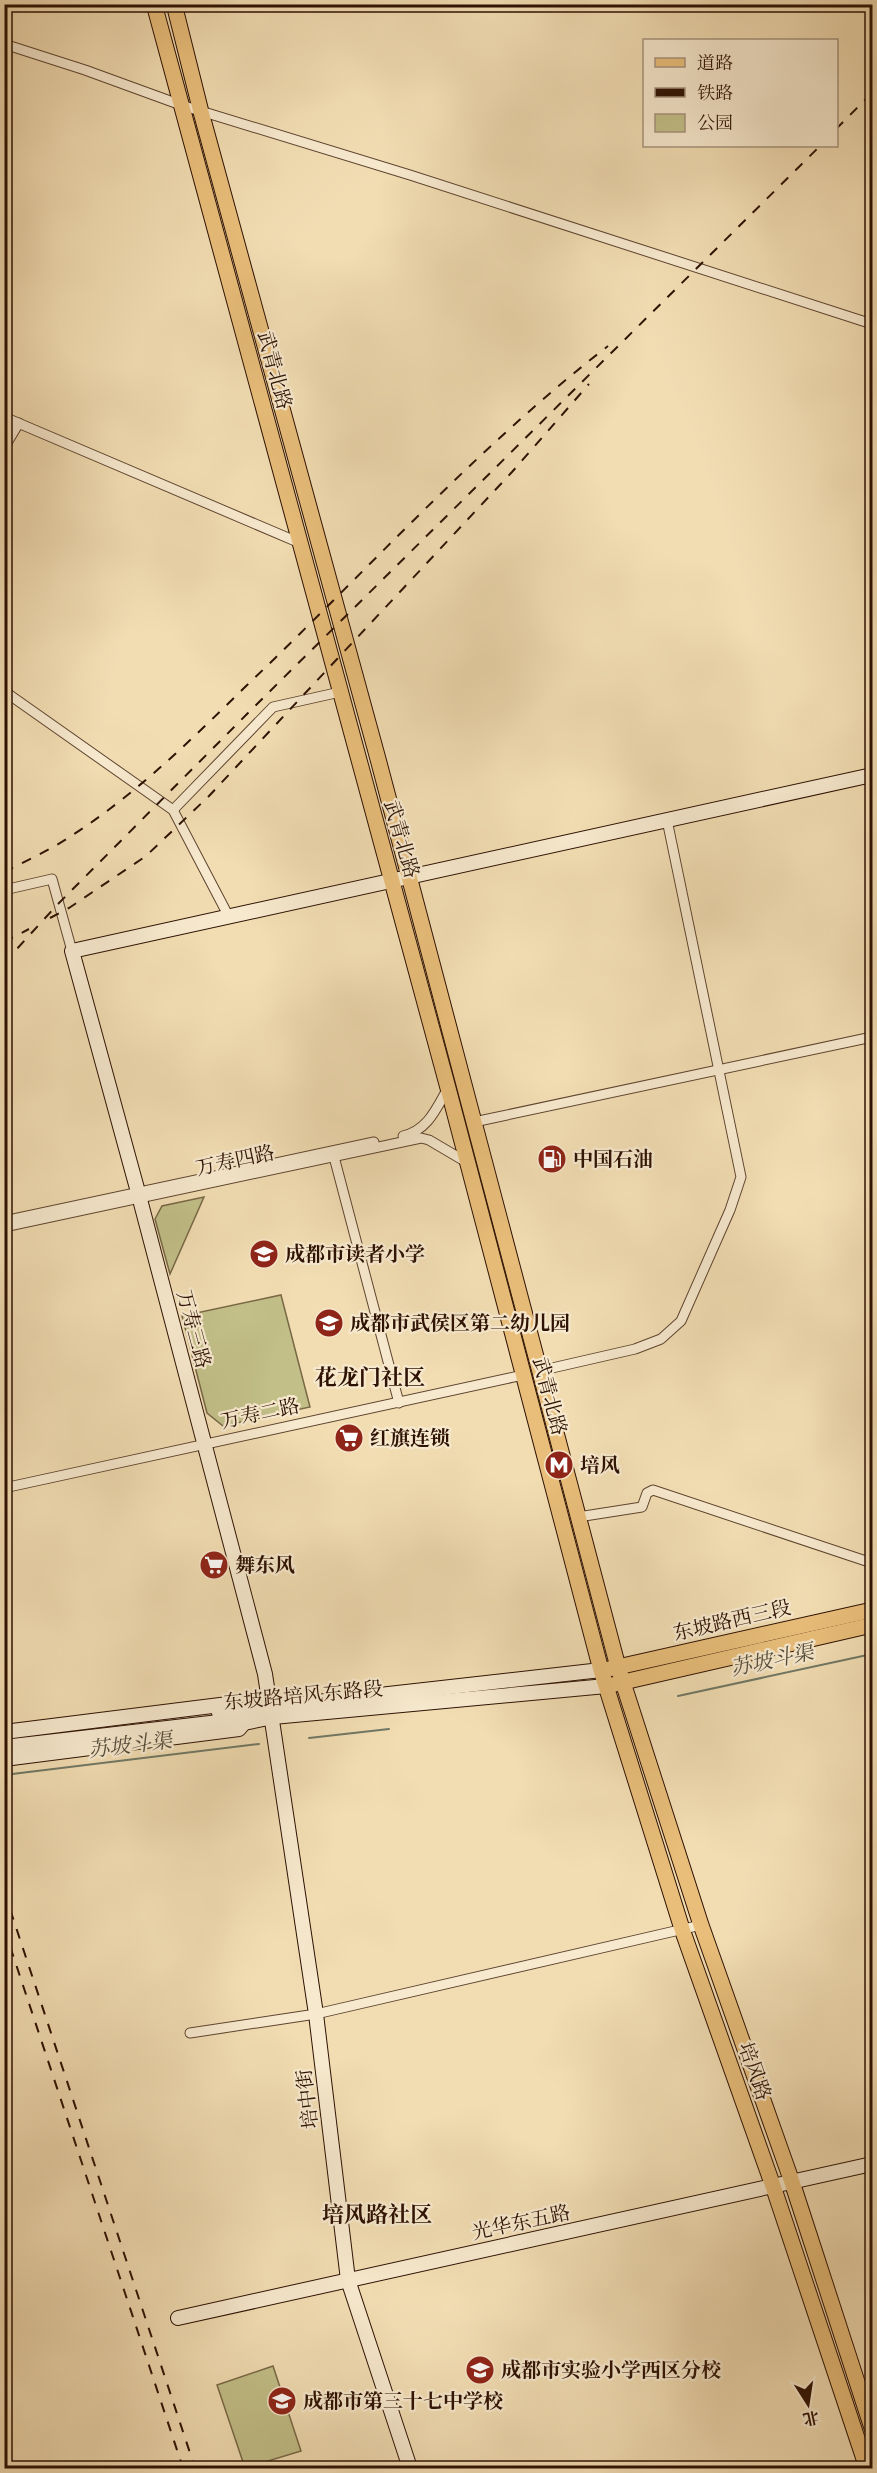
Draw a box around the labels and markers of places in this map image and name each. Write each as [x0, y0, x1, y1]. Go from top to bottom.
fuel station icon: 中国石油 [536, 1143, 568, 1175]
place label: 中国石油 [573, 1148, 653, 1173]
school or university icon: 成都市读者小学 [248, 1238, 280, 1270]
place label: 成都市读者小学 [285, 1243, 425, 1268]
school or university icon: 成都市武侯区第二幼儿园 [313, 1307, 345, 1339]
place label: 成都市武侯区第二幼儿园 [350, 1312, 570, 1337]
supermarket icon: 红旗连锁 [333, 1422, 365, 1454]
place label: 红旗连锁 [370, 1427, 450, 1452]
metro station icon: 培风 [543, 1449, 575, 1481]
place label: 培风 [580, 1454, 620, 1479]
supermarket icon: 舞东风 [198, 1549, 230, 1581]
place label: 舞东风 [235, 1554, 295, 1579]
school or university icon: 成都市实验小学西区分校 [464, 2354, 496, 2386]
place label: 成都市实验小学西区分校 [501, 2359, 721, 2384]
school or university icon: 成都市第三十七中学校 [266, 2385, 298, 2417]
place label: 成都市第三十七中学校 [303, 2390, 503, 2415]

